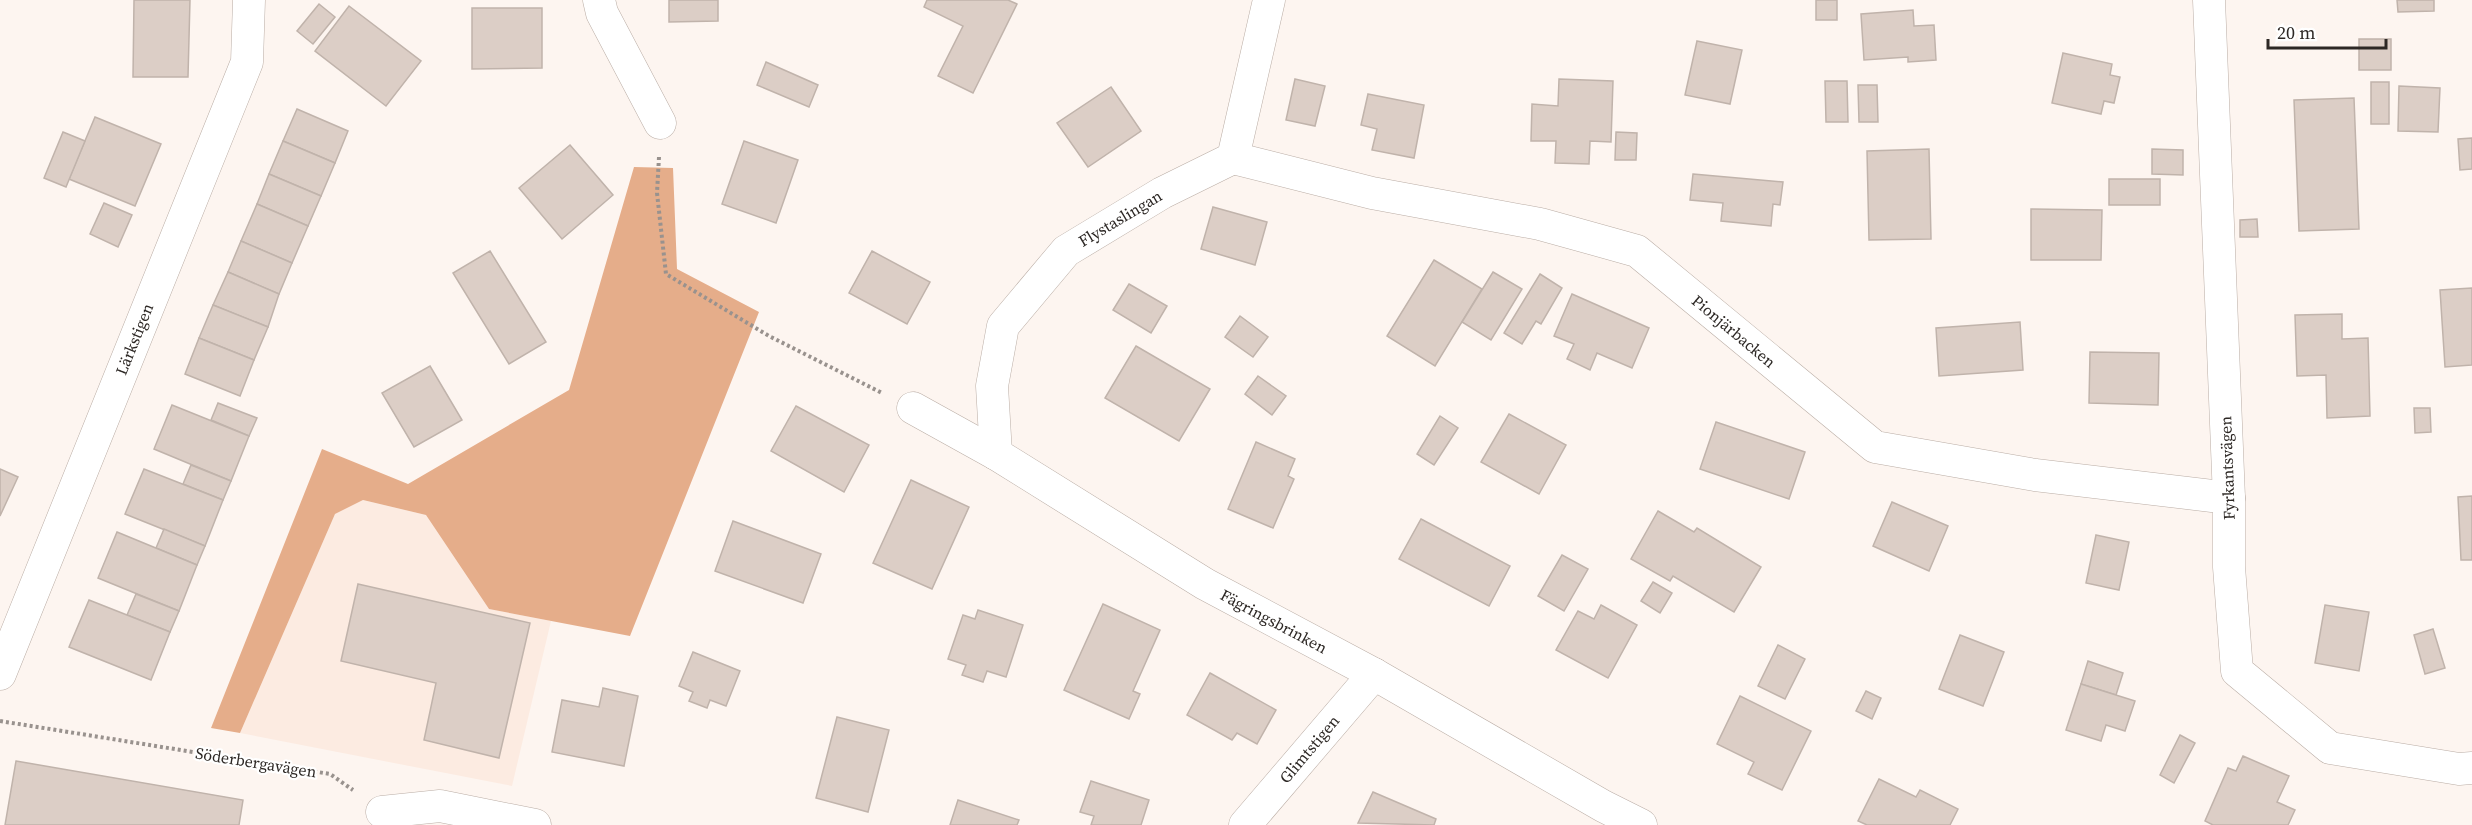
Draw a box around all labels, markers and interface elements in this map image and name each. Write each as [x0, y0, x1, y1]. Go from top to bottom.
scale bar [2268, 12, 2386, 50]
text: 20 m [2277, 20, 2315, 45]
street label: Flystaslingan [1074, 184, 1166, 252]
street label: Pionjärbacken [1687, 289, 1781, 373]
street label: Lärkstigen [110, 300, 158, 378]
street label: Fyrkantsvägen [2214, 415, 2240, 520]
street label: Fägringsbrinken [1217, 584, 1331, 659]
street label: Glimtstigen [1274, 710, 1344, 788]
street label: Söderbergavägen [194, 742, 318, 782]

